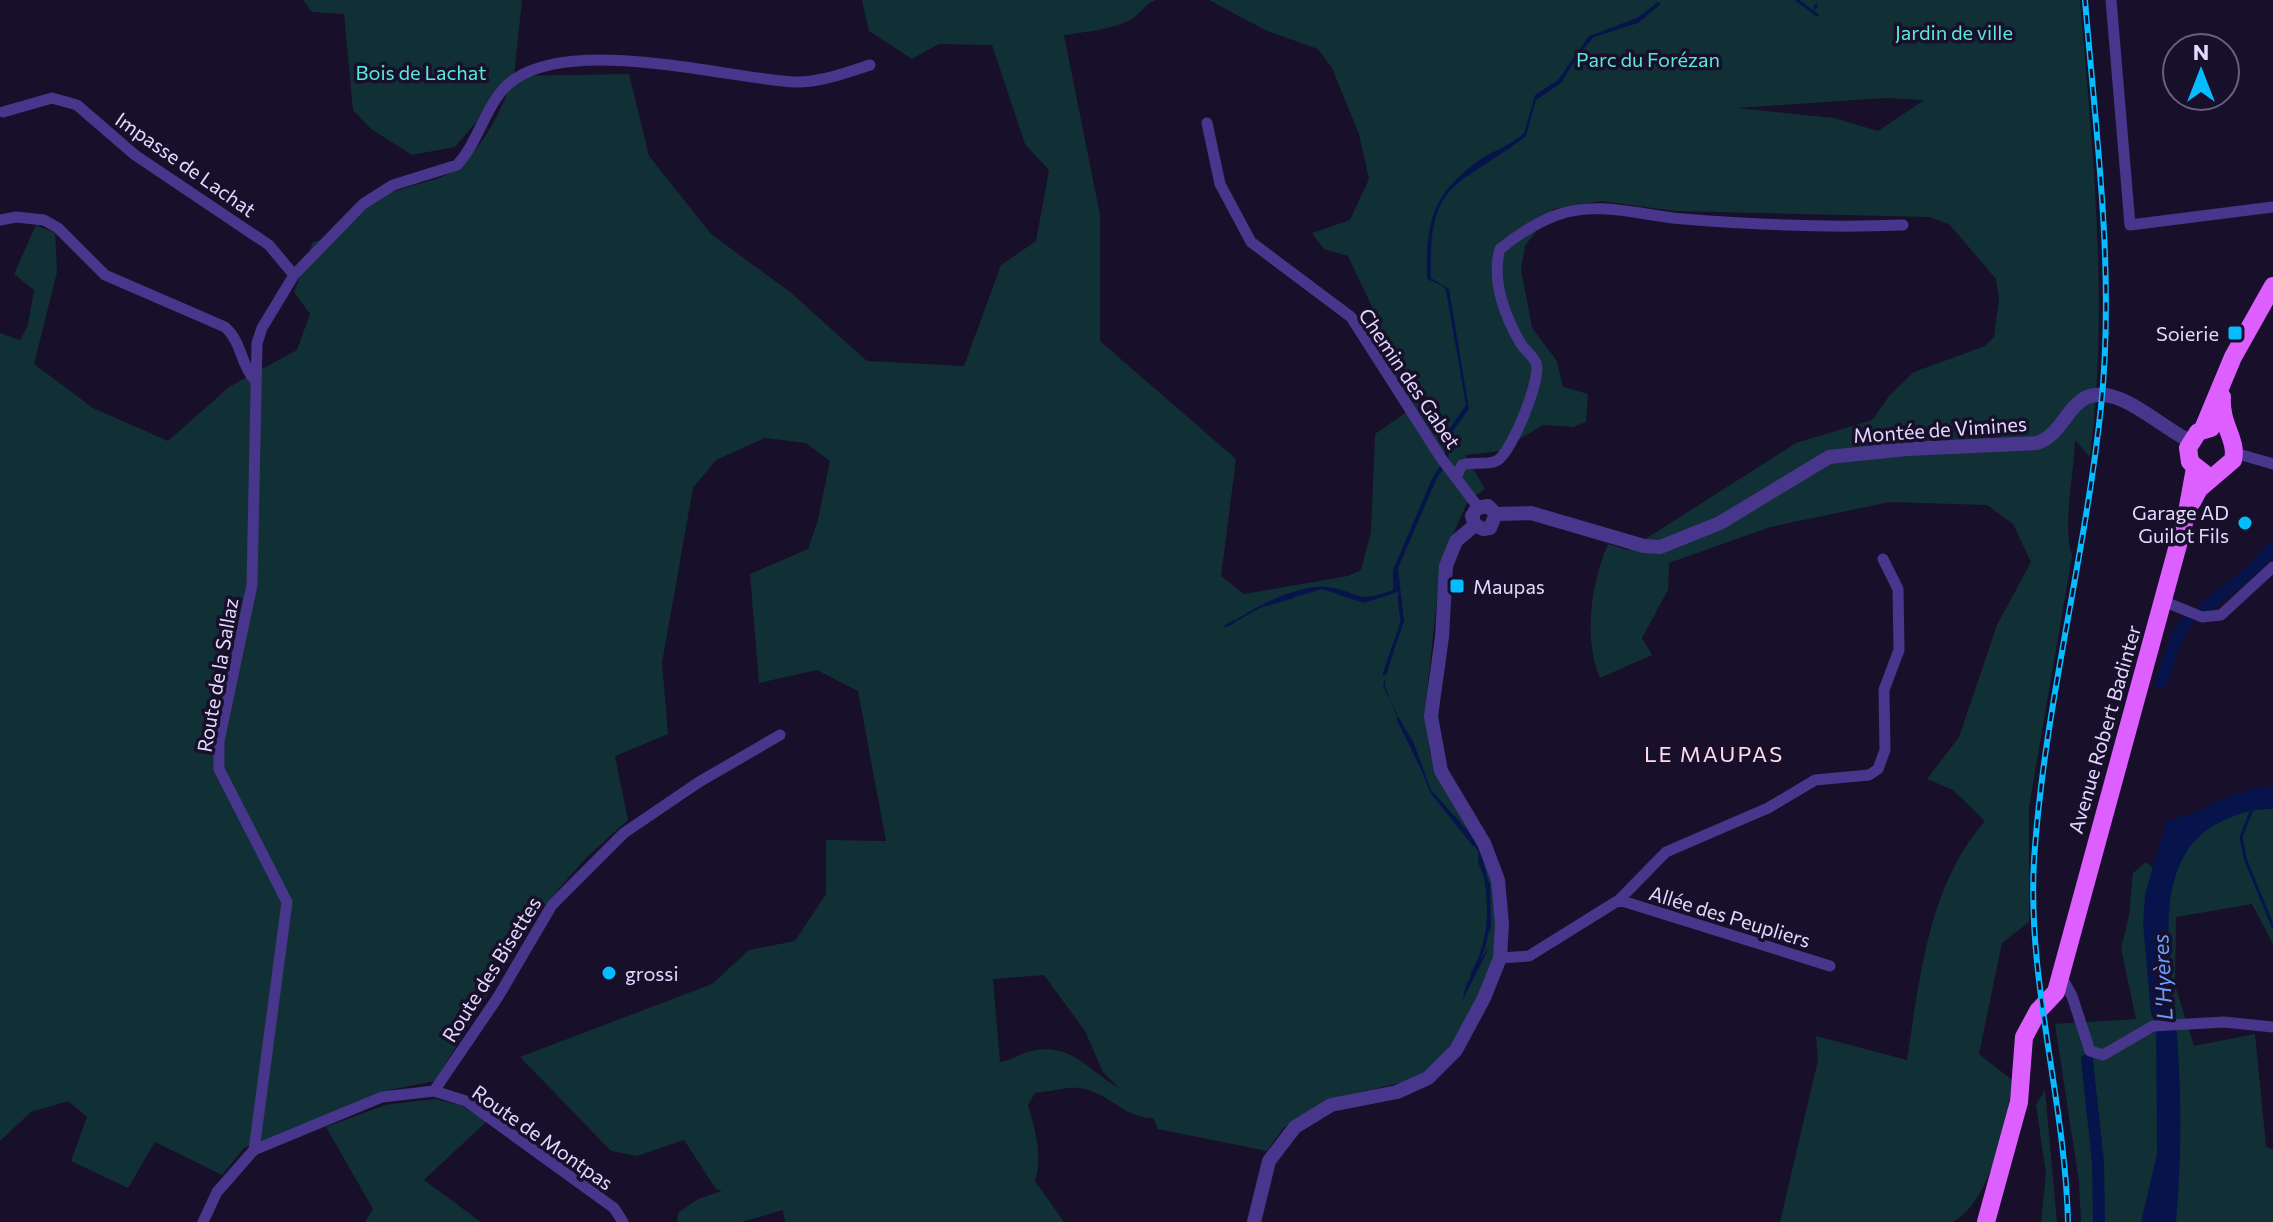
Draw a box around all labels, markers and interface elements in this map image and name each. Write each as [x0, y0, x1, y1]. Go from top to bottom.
park label: Jardin de ville [1895, 20, 2013, 44]
north arrow [2161, 32, 2241, 112]
text: N [2193, 38, 2209, 65]
park label: Parc du Forézan [1576, 47, 1720, 71]
park label: Bois de Lachat [356, 60, 486, 84]
street label: Impasse de Lachat [111, 107, 261, 221]
street label: Chemin des Gabet [1354, 303, 1466, 453]
place label: Soierie [2156, 321, 2219, 345]
marker: Soierie [2226, 324, 2244, 342]
street label: Montée de Vimines [1852, 411, 2028, 447]
place label: Garage AD Guilot Fils [2132, 500, 2229, 547]
marker: Garage AD Guilot Fils [2236, 514, 2254, 532]
place label: Maupas [1473, 574, 1545, 598]
marker: Maupas [1448, 577, 1466, 595]
street label: Route de la Sallaz [192, 596, 242, 754]
street label: Avenue Robert Badinter [2063, 622, 2145, 836]
district label: LE MAUPAS [1644, 740, 1784, 767]
street label: Allée des Peupliers [1647, 880, 1813, 952]
street label: Route des Bisettes [437, 892, 545, 1046]
water label: L'Hyères [2146, 933, 2178, 1021]
place label: grossi [625, 961, 679, 985]
marker: grossi [600, 964, 618, 982]
street label: Route de Montpas [468, 1079, 618, 1195]

